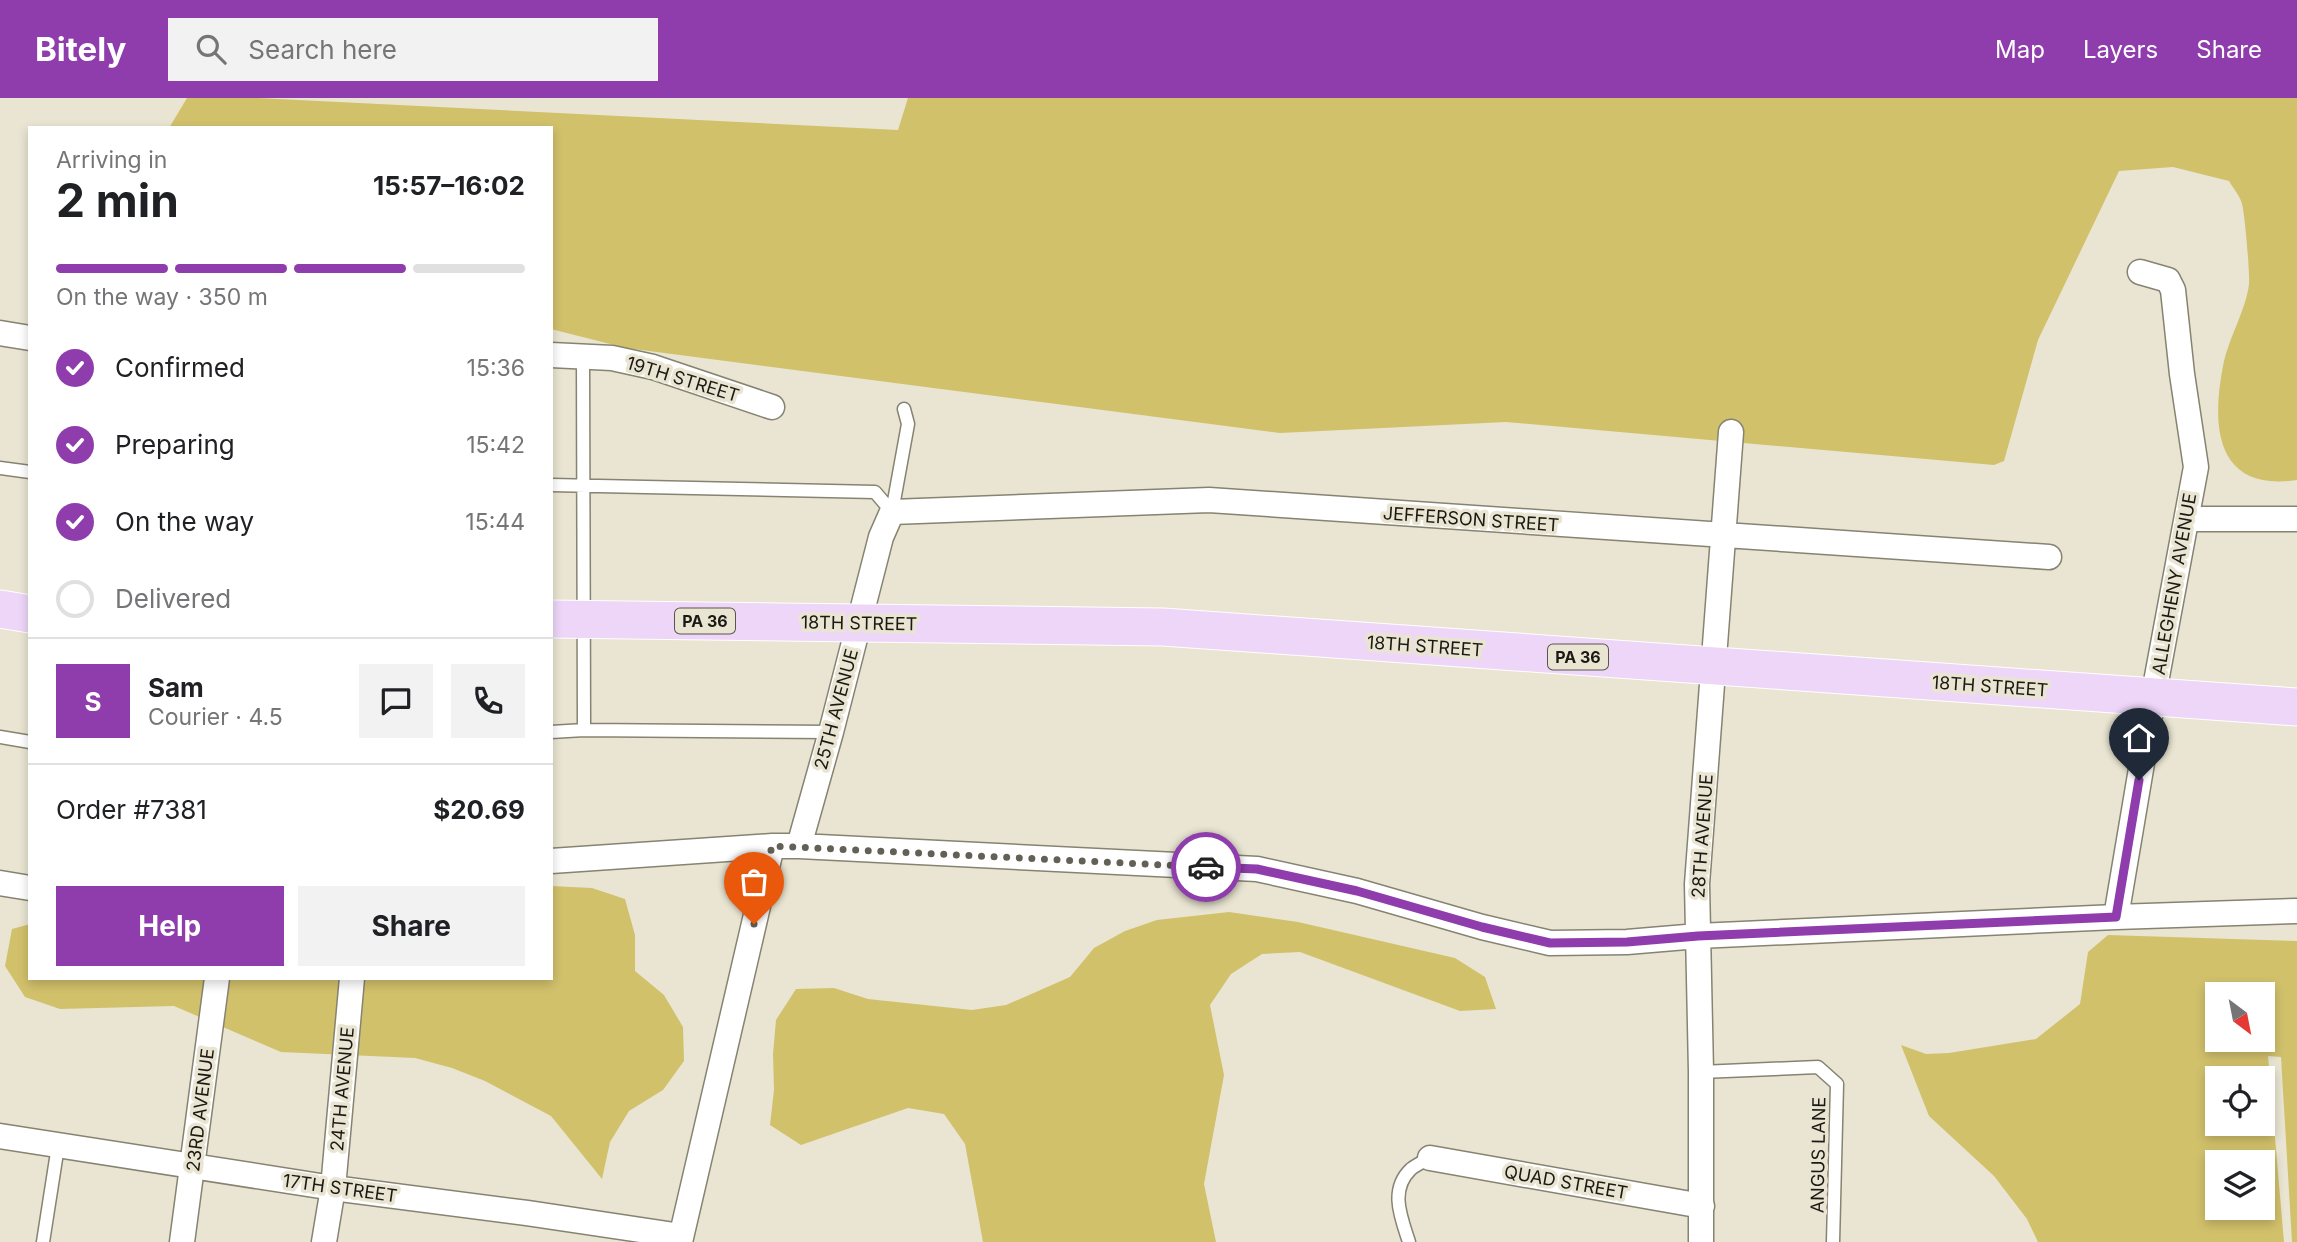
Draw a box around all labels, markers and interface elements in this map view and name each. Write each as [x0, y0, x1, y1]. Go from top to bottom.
search box [168, 18, 658, 81]
text: Bitely [35, 29, 126, 69]
icon: search [192, 30, 230, 68]
text: Search here [248, 34, 397, 65]
text: Map [1995, 35, 2045, 64]
text: Layers [2083, 35, 2158, 64]
text: Share [2196, 35, 2262, 64]
text: Arriving in [56, 146, 167, 174]
text: 15:57–16:02 [373, 170, 525, 201]
text: 2 min [56, 172, 179, 228]
text: On the way · 350 m [56, 283, 268, 311]
icon: check [56, 349, 94, 387]
text: Confirmed [115, 352, 245, 383]
street label: 19TH STREET [624, 352, 742, 406]
text: 15:36 [467, 354, 525, 382]
icon: check [56, 426, 94, 464]
text: Preparing [115, 429, 235, 460]
text: 15:42 [466, 431, 525, 459]
street label: ALLEGHENY AVENUE [2148, 491, 2200, 677]
street label: JEFFERSON STREET [1382, 502, 1560, 536]
icon: check [56, 503, 94, 541]
text: On the way [115, 506, 254, 537]
text: 15:44 [465, 508, 525, 536]
text: Delivered [115, 583, 231, 614]
road number: PA 36 [675, 608, 735, 634]
street label: 18TH STREET [801, 611, 917, 635]
street label: 18TH STREET [1366, 631, 1484, 661]
road number: PA 36 [1548, 644, 1608, 670]
street label: 25TH AVENUE [810, 646, 862, 772]
button: chat [359, 664, 433, 738]
button: phone [451, 664, 525, 738]
street label: 18TH STREET [1931, 671, 2049, 701]
text: Sam [148, 672, 204, 703]
text: S [84, 686, 102, 717]
text: Courier · 4.5 [148, 703, 283, 731]
pin [2109, 708, 2169, 780]
icon: home [2120, 719, 2158, 757]
street label: 28TH AVENUE [1687, 773, 1717, 899]
text: Order #7381 [56, 794, 207, 825]
text: $20.69 [433, 794, 525, 825]
courier [1171, 832, 1241, 902]
icon: car [1187, 848, 1225, 886]
pin [724, 852, 784, 924]
icon: bag [735, 863, 773, 901]
button: Help [56, 886, 284, 966]
button: Share [298, 886, 525, 966]
north arrow [2205, 982, 2275, 1052]
map controls [2205, 982, 2275, 1220]
street label: 24TH AVENUE [326, 1026, 358, 1152]
street label: 23RD AVENUE [182, 1047, 218, 1173]
button: locate [2205, 1066, 2275, 1136]
street label: ANGUS LANE [1806, 1097, 1830, 1213]
button: layers [2205, 1150, 2275, 1220]
street label: QUAD STREET [1502, 1161, 1630, 1203]
street label: 17TH STREET [281, 1170, 399, 1206]

